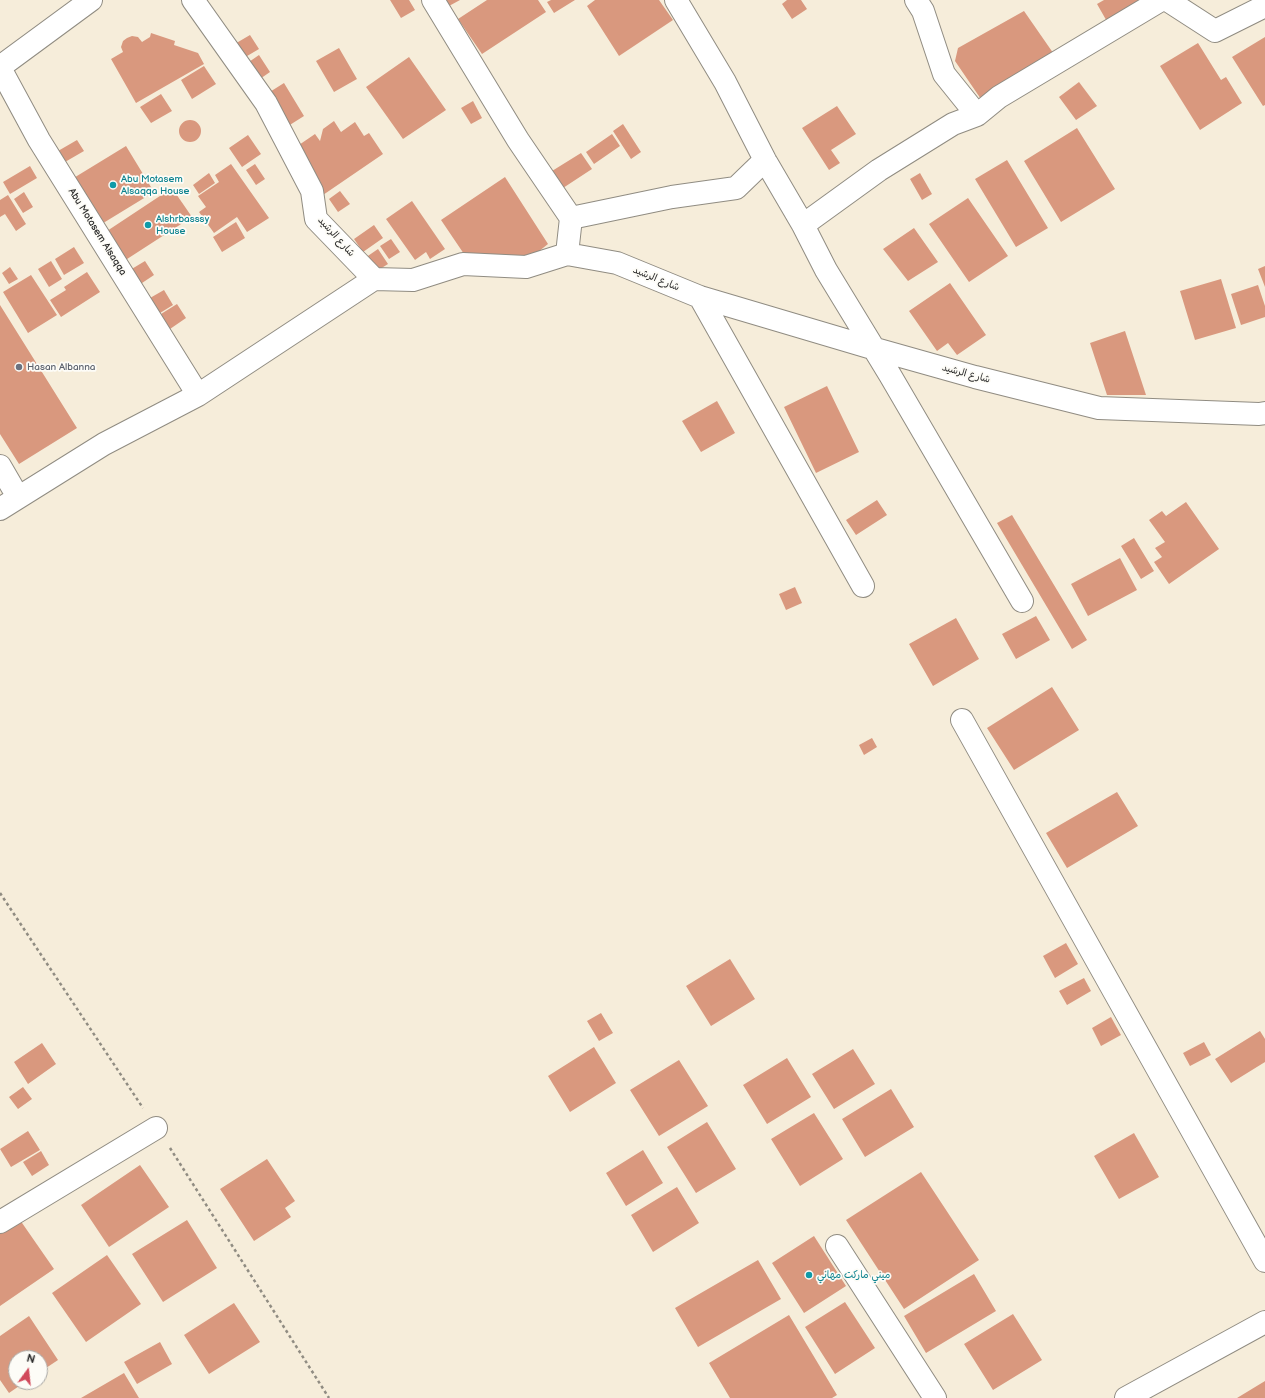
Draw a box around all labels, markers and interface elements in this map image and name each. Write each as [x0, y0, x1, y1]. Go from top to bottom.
place label: Abu Motasem Alsaqqa House [121, 173, 189, 196]
marker: Abu Motasem Alsaqqa House [108, 180, 118, 190]
street label: Abu Motasem Alsaqqa [65, 186, 129, 278]
place label: Alshrbasssy House [156, 213, 209, 236]
street label: شارع الرشيد [315, 215, 357, 259]
marker: Alshrbasssy House [143, 220, 153, 230]
street label: شارع الرشيد [631, 264, 681, 294]
place label: Hasan Albanna [27, 361, 95, 373]
marker: Hasan Albanna [14, 362, 24, 372]
street label: شارع الرشيد [941, 362, 991, 386]
place label: ميني ماركت مهاني [817, 1269, 890, 1281]
marker: ميني ماركت مهاني [804, 1270, 814, 1280]
north arrow [8, 1350, 48, 1390]
text: N [25, 1352, 37, 1366]

